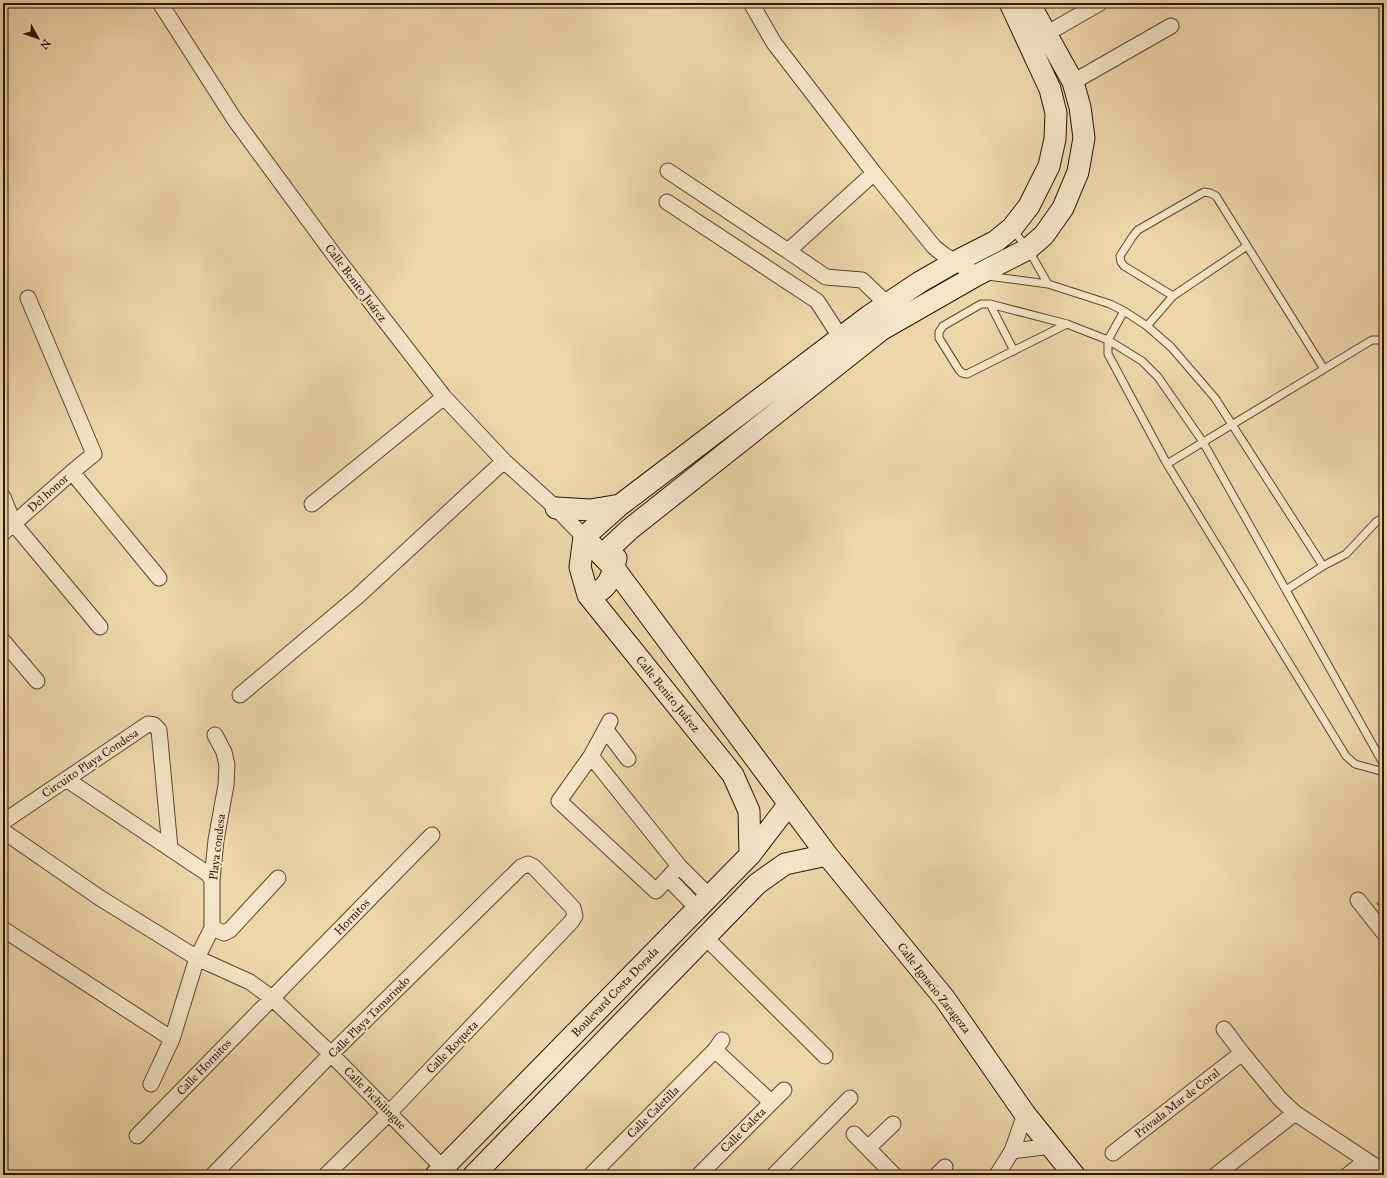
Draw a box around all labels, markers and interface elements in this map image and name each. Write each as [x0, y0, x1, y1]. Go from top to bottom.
north arrow [18, 18, 58, 58]
text: N [37, 36, 53, 52]
street label: Calle Benito Juárez [321, 241, 390, 326]
street label: Del honor [25, 471, 72, 515]
street label: Calle Benito Juárez [632, 653, 703, 736]
street label: Circuito Playa Condesa [39, 725, 142, 800]
street label: Playa condesa [206, 812, 228, 881]
street label: Hornitos [331, 896, 373, 938]
street label: Calle Ignacio Zaragoza [894, 940, 974, 1037]
street label: Boulevard Costa Dorada [569, 944, 662, 1040]
street label: Calle Playa Tamarindo [325, 973, 413, 1061]
street label: Calle Roqueta [423, 1017, 482, 1077]
street label: Calle Hornitos [174, 1036, 234, 1098]
street label: Calle Pichilingue [340, 1064, 409, 1133]
street label: Privada Mar de Coral [1132, 1065, 1223, 1141]
street label: Calle Caletilla [624, 1082, 683, 1141]
street label: Calle Caleta [718, 1104, 769, 1155]

